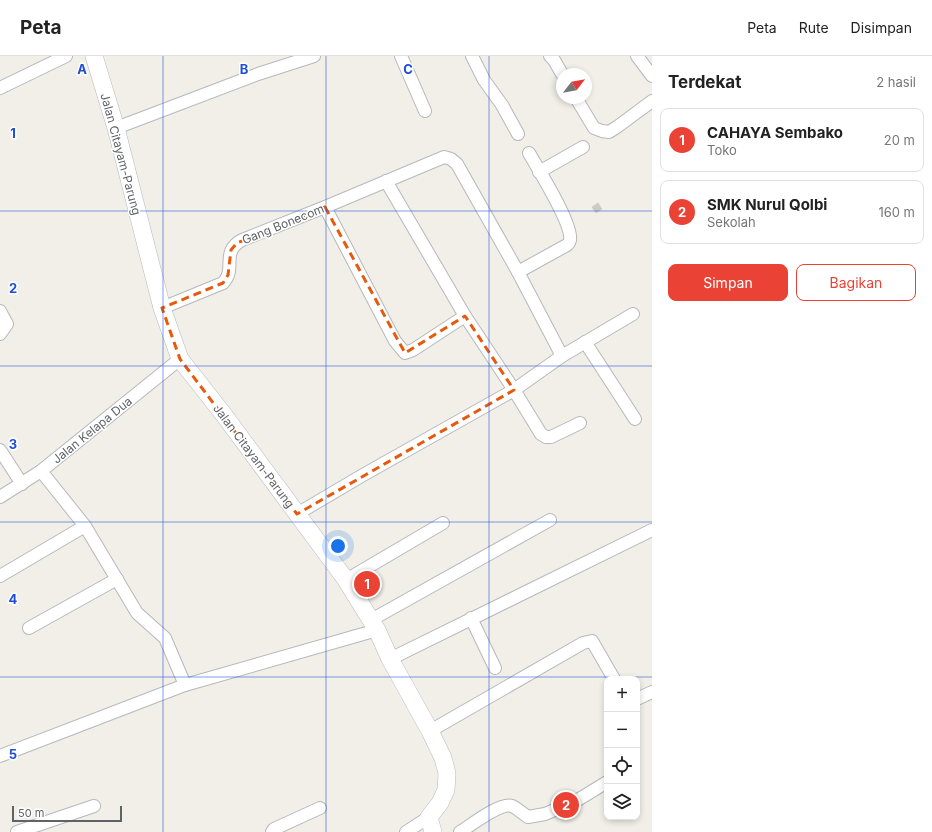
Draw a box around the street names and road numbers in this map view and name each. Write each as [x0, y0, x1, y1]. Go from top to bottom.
street label: Jalan Citayam-Parung [97, 91, 145, 217]
street label: Gang Bonecom [240, 201, 326, 247]
street label: Jalan Kelapa Dua [49, 393, 135, 467]
street label: Jalan Citayam-Parung [210, 401, 298, 511]

